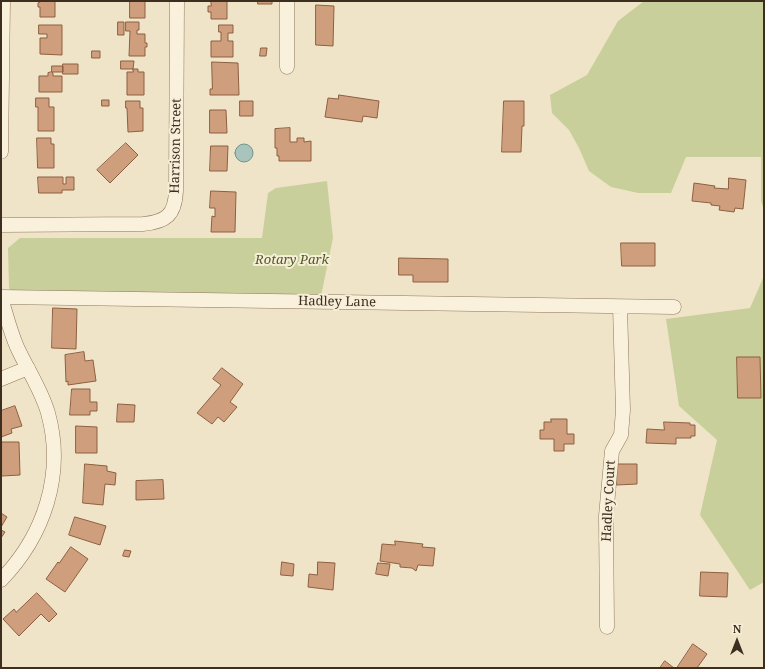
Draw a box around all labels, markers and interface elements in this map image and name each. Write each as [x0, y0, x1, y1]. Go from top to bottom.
street label: Harrison Street [167, 98, 185, 194]
park label: Rotary Park [255, 252, 329, 268]
street label: Hadley Lane [298, 294, 376, 310]
street label: Hadley Court [599, 460, 619, 542]
north arrow [717, 621, 757, 661]
text: N [733, 621, 741, 636]

